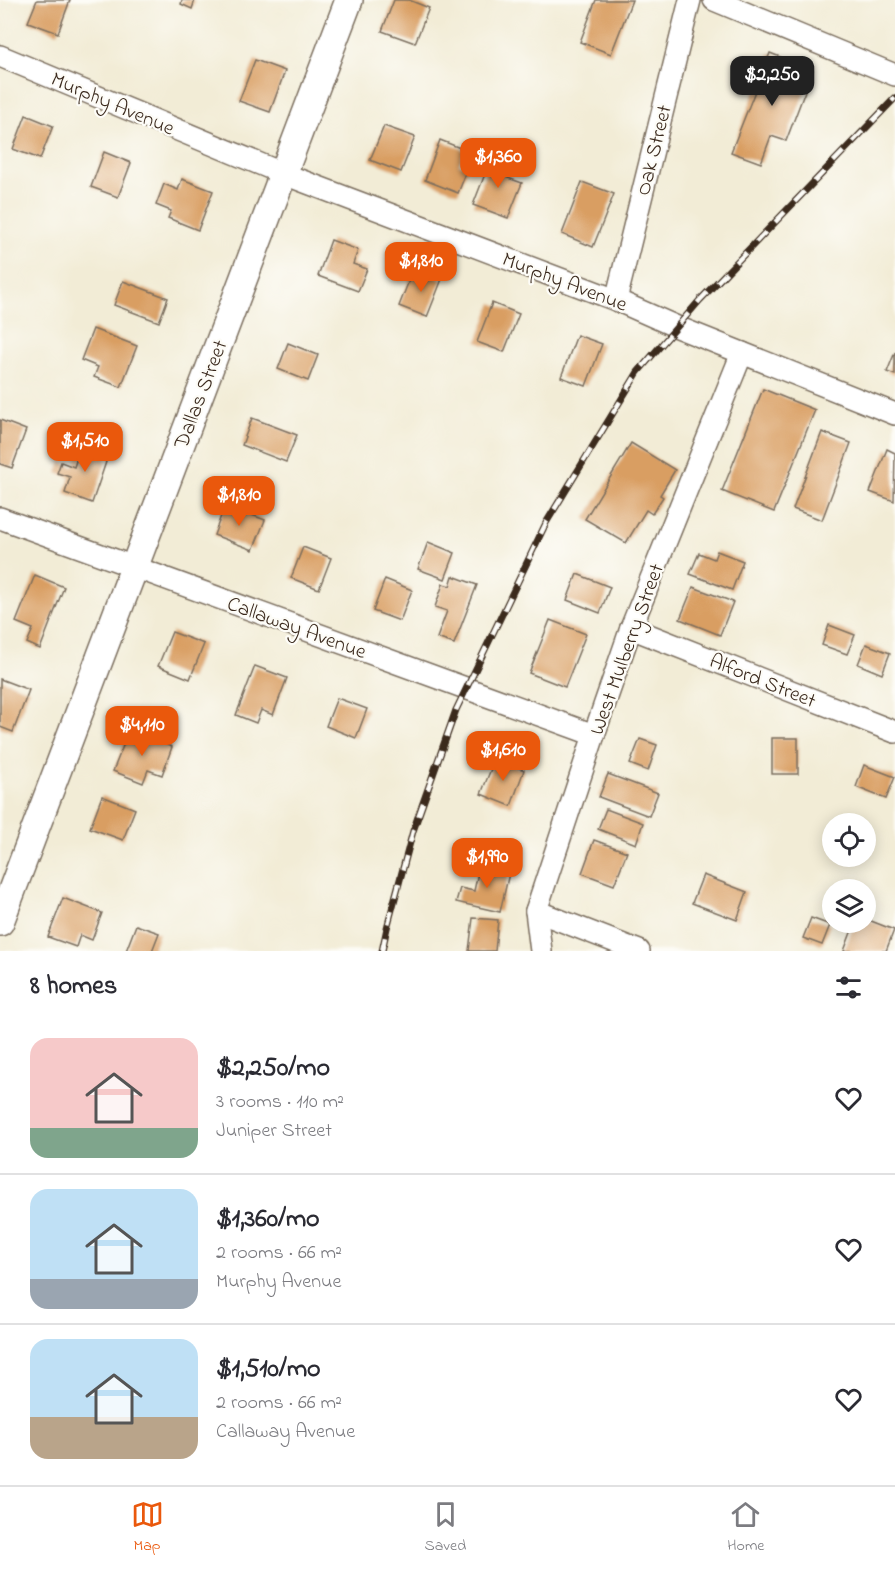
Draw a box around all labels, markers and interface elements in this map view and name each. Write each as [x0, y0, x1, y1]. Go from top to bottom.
pin: $2,250 [723, 56, 821, 107]
text: $2,250 [744, 61, 800, 90]
street label: Murphy Avenue [45, 65, 179, 146]
street label: Oak Street [629, 102, 681, 199]
pin: $1,360 [449, 138, 547, 189]
text: $1,360 [474, 143, 522, 172]
pin: $1,810 [372, 242, 470, 293]
street label: Murphy Avenue [497, 245, 632, 323]
text: $1,810 [399, 247, 443, 276]
street label: Dallas Street [167, 336, 236, 454]
pin: $1,510 [36, 422, 134, 473]
text: $1,510 [61, 427, 109, 456]
pin: $1,810 [190, 476, 288, 527]
text: $1,810 [217, 481, 261, 510]
street label: West Mulberry Street [583, 560, 675, 740]
street label: Callaway Avenue [222, 590, 371, 670]
street label: Alford Street [705, 647, 820, 717]
pin: $4,110 [93, 706, 191, 757]
text: $4,110 [119, 711, 165, 740]
pin: $1,610 [454, 731, 552, 782]
text: $1,610 [480, 736, 526, 765]
map controls [822, 813, 876, 933]
button: locate [822, 813, 876, 867]
pin: $1,990 [438, 838, 536, 889]
text: $1,990 [466, 843, 508, 872]
button: layers [822, 879, 876, 933]
text: 8 homes [30, 968, 117, 1006]
icon: filters [832, 971, 865, 1004]
text: $2,250/mo [216, 1050, 330, 1088]
icon: home [78, 1062, 150, 1134]
icon: heart [832, 1082, 865, 1115]
text: 3 rooms · 110 m² [216, 1088, 344, 1117]
text: Juniper Street [216, 1117, 332, 1146]
text: $1,360/mo [216, 1201, 320, 1239]
icon: home [78, 1213, 150, 1285]
icon: heart [832, 1233, 865, 1266]
text: 2 rooms · 66 m² [216, 1239, 342, 1268]
text: Murphy Avenue [216, 1268, 341, 1297]
text: $1,510/mo [216, 1351, 321, 1389]
icon: home [78, 1363, 150, 1435]
icon: heart [832, 1383, 865, 1416]
text: 2 rooms · 66 m² [216, 1389, 342, 1418]
text: Callaway Avenue [216, 1418, 355, 1447]
tab: Map [131, 1498, 164, 1558]
tab: Saved [425, 1498, 466, 1558]
tab: Home [727, 1498, 764, 1558]

